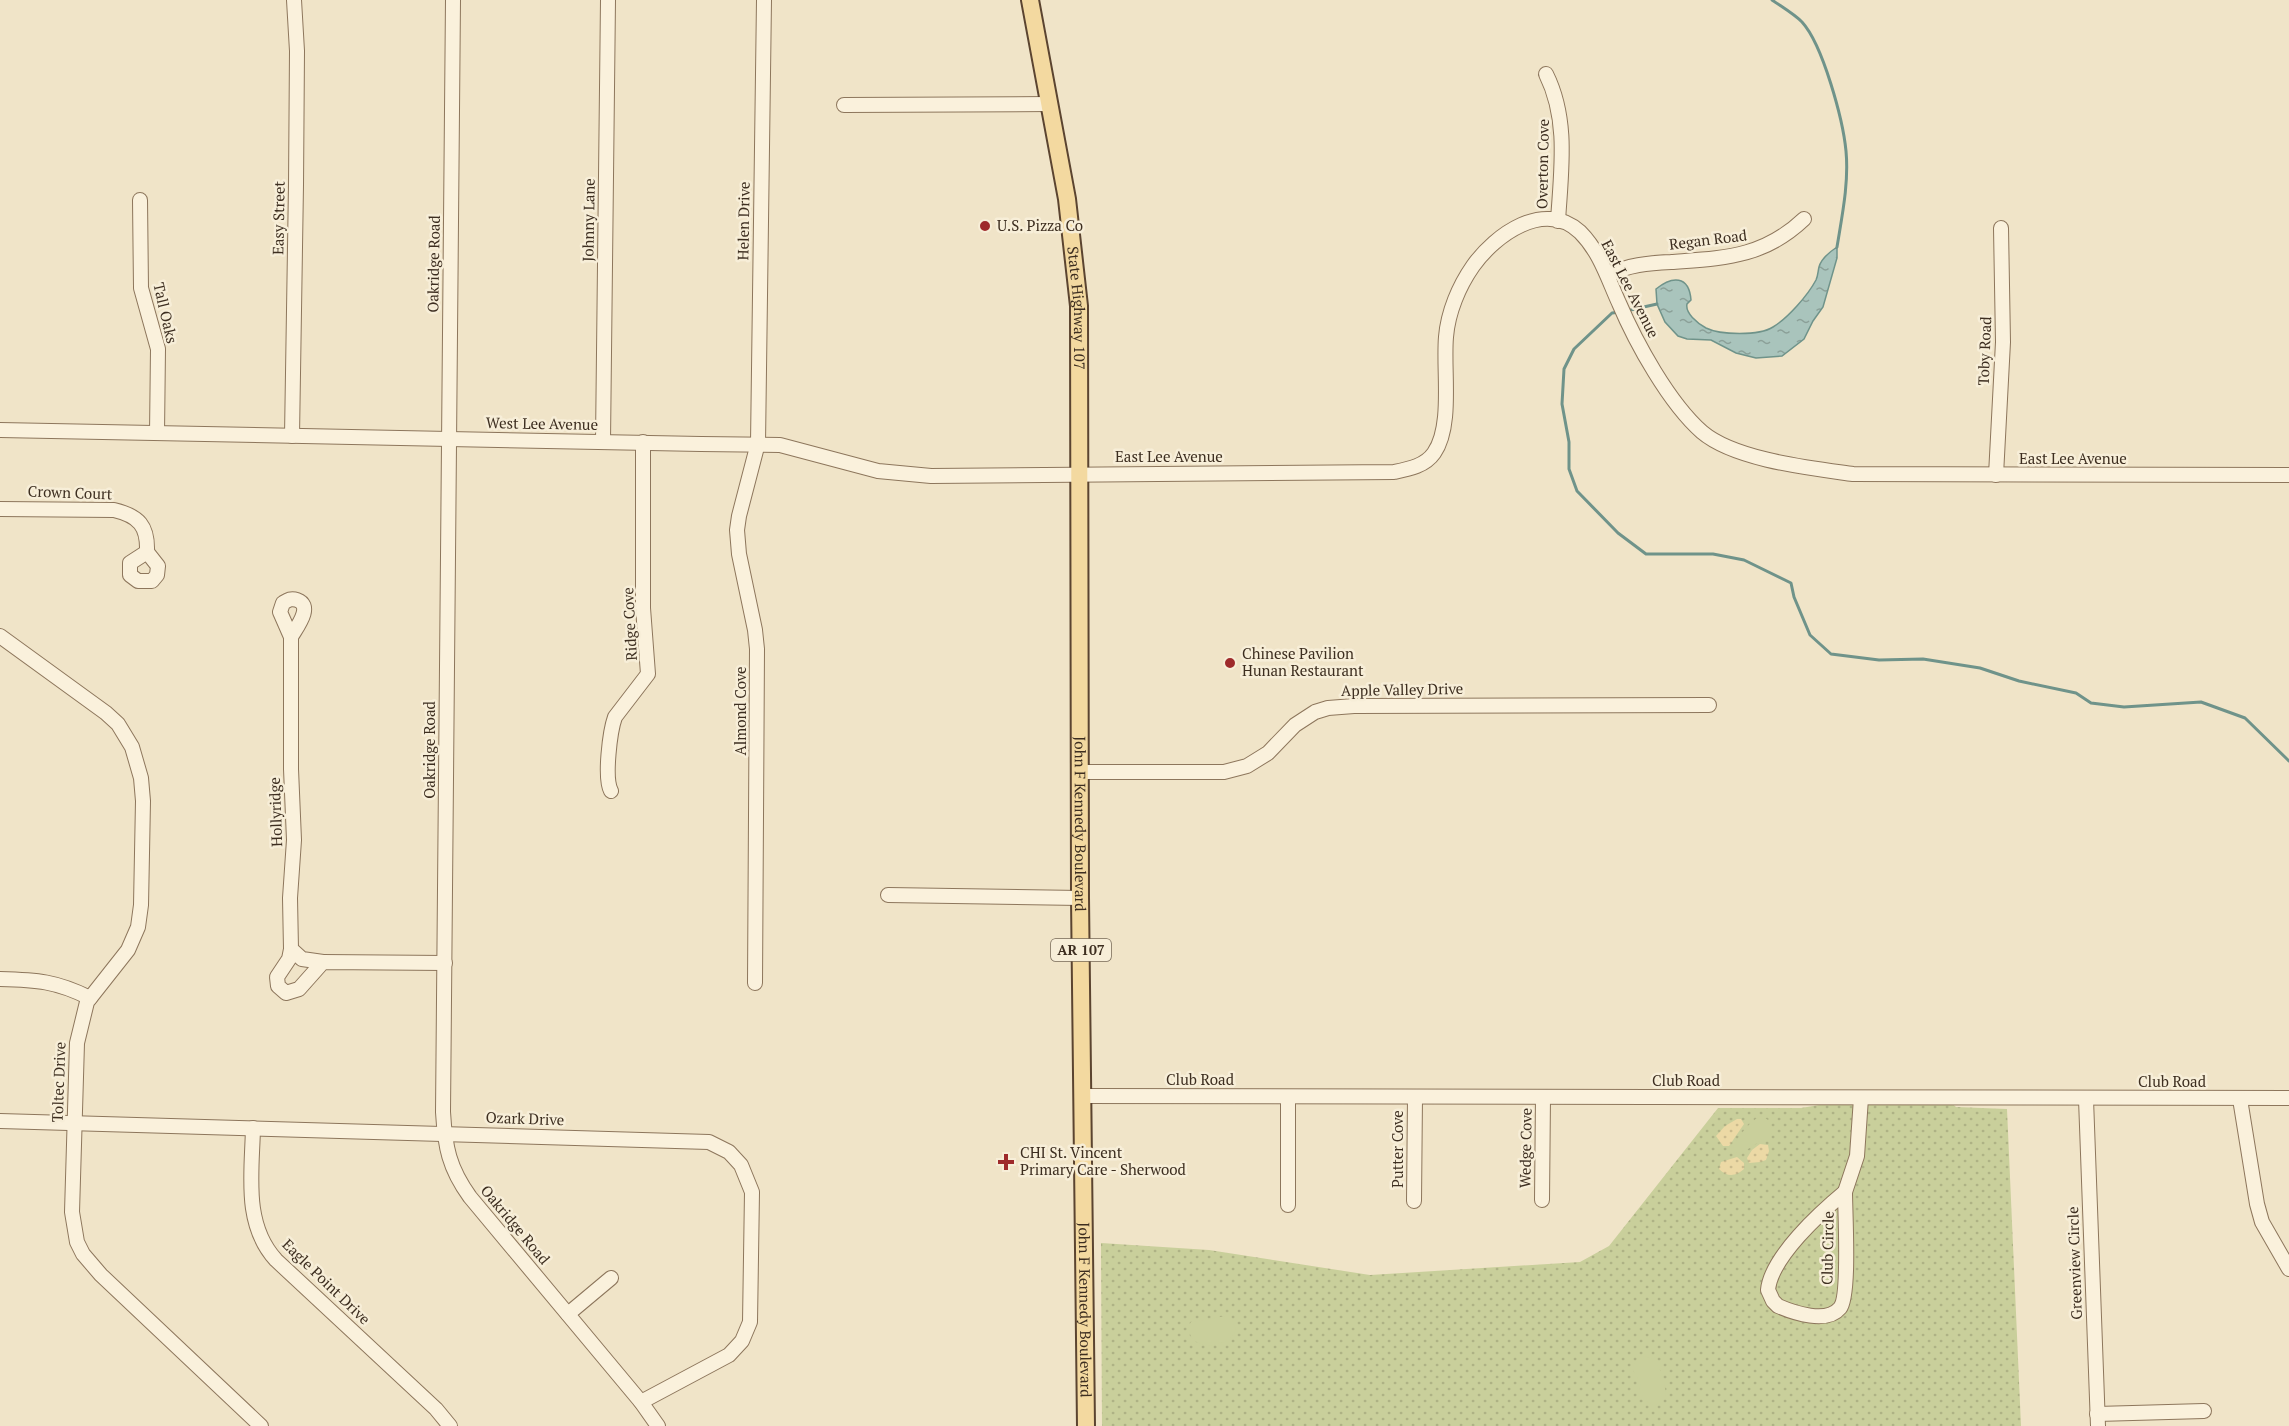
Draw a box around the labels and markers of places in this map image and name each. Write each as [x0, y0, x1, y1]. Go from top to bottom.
place label: U.S. Pizza Co [997, 215, 1083, 235]
marker: U.S. Pizza Co [978, 219, 992, 233]
place label: Chinese Pavilion Hunan Restaurant [1242, 643, 1364, 680]
marker: Chinese Pavilion Hunan Restaurant [1223, 656, 1237, 670]
place label: CHI St. Vincent Primary Care - Sherwood [1020, 1142, 1186, 1179]
marker: CHI St. Vincent Primary Care - Sherwood [997, 1153, 1015, 1171]

